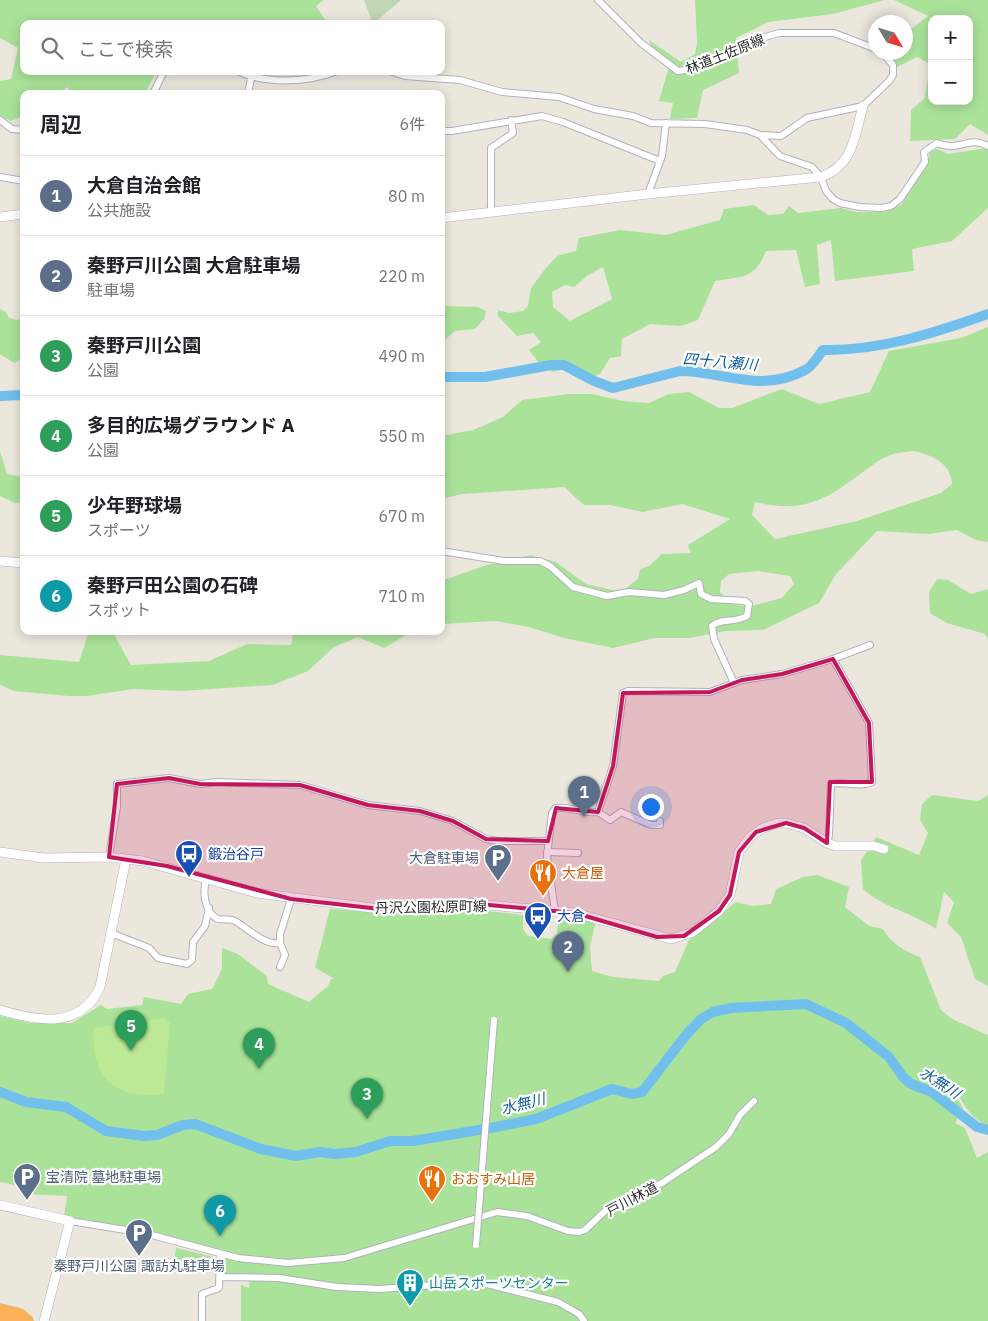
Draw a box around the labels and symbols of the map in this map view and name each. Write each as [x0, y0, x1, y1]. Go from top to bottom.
north arrow [868, 15, 913, 60]
street label: 林道土佐原線 [683, 30, 767, 78]
water label: 四十八瀬川 [682, 349, 760, 374]
pin: 1 [568, 776, 600, 817]
your location [638, 794, 664, 820]
bus stop icon: 鍛治谷戸 [174, 839, 204, 878]
parking icon: 大倉駐車場 [483, 843, 513, 882]
place label: 鍛治谷戸 [208, 845, 264, 863]
place label: 大倉駐車場 [409, 849, 479, 867]
restaurant icon: 大倉屋 [528, 858, 558, 897]
place label: 大倉屋 [562, 864, 604, 882]
street label: 丹沢公園松原町線 [375, 897, 487, 917]
bus stop icon: 大倉 [523, 901, 553, 940]
place label: 大倉 [557, 907, 585, 925]
pin: 2 [552, 931, 584, 972]
pin: 5 [115, 1010, 147, 1051]
pin: 4 [243, 1028, 275, 1069]
water label: 水無川 [916, 1062, 966, 1104]
pin: 3 [351, 1078, 383, 1119]
water label: 水無川 [499, 1088, 549, 1118]
parking icon: 宝清院 墓地駐車場 [12, 1162, 42, 1201]
restaurant icon: おおすみ山居 [417, 1164, 447, 1203]
place label: 宝清院 墓地駐車場 [46, 1168, 161, 1186]
place label: おおすみ山居 [451, 1170, 535, 1188]
street label: 戸川林道 [603, 1178, 661, 1220]
pin: 6 [204, 1195, 236, 1236]
parking icon: 秦野戸川公園 諏訪丸駐車場 [124, 1218, 154, 1257]
place label: 秦野戸川公園 諏訪丸駐車場 [53, 1257, 225, 1275]
building icon: 山岳スポーツセンター [395, 1268, 425, 1307]
place label: 山岳スポーツセンター [429, 1274, 569, 1292]

